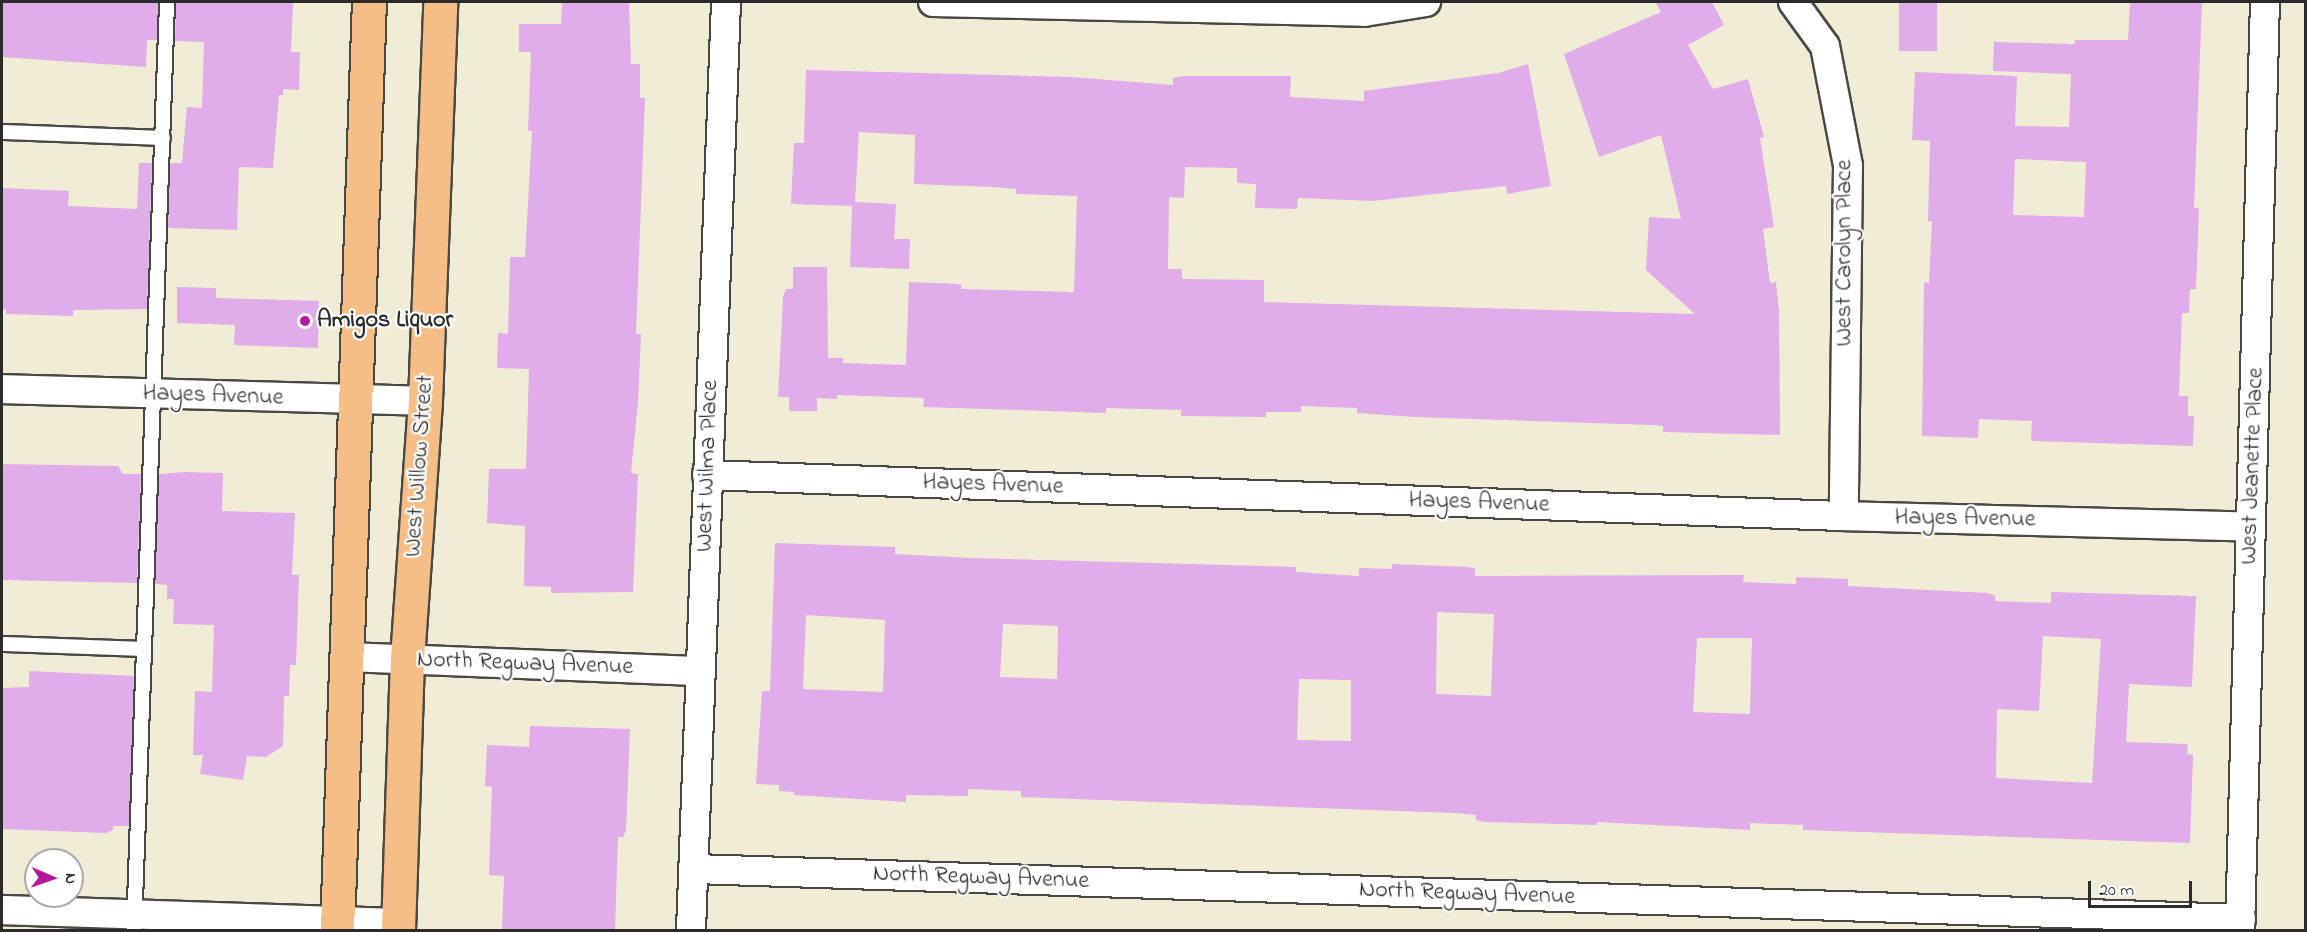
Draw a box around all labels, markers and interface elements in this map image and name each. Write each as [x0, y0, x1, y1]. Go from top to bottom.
street label: West Carolyn Place [1831, 159, 1859, 347]
place label: Amigos Liquor [317, 307, 453, 335]
marker: Amigos Liquor [298, 314, 312, 328]
street label: West Jeanette Place [2235, 367, 2271, 565]
street label: West Willow Street [399, 374, 441, 558]
street label: Hayes Avenue [142, 379, 284, 413]
street label: West Wilma Place [691, 379, 725, 553]
street label: Hayes Avenue [922, 468, 1064, 502]
street label: Hayes Avenue [1408, 486, 1550, 520]
street label: Hayes Avenue [1894, 503, 2036, 535]
street label: North Regway Avenue [416, 646, 634, 682]
north arrow [24, 848, 84, 908]
street label: North Regway Avenue [872, 860, 1090, 896]
scale bar [2091, 869, 2194, 907]
text: N [58, 873, 82, 884]
street label: North Regway Avenue [1358, 876, 1576, 912]
text: 20 m [2099, 878, 2134, 904]

